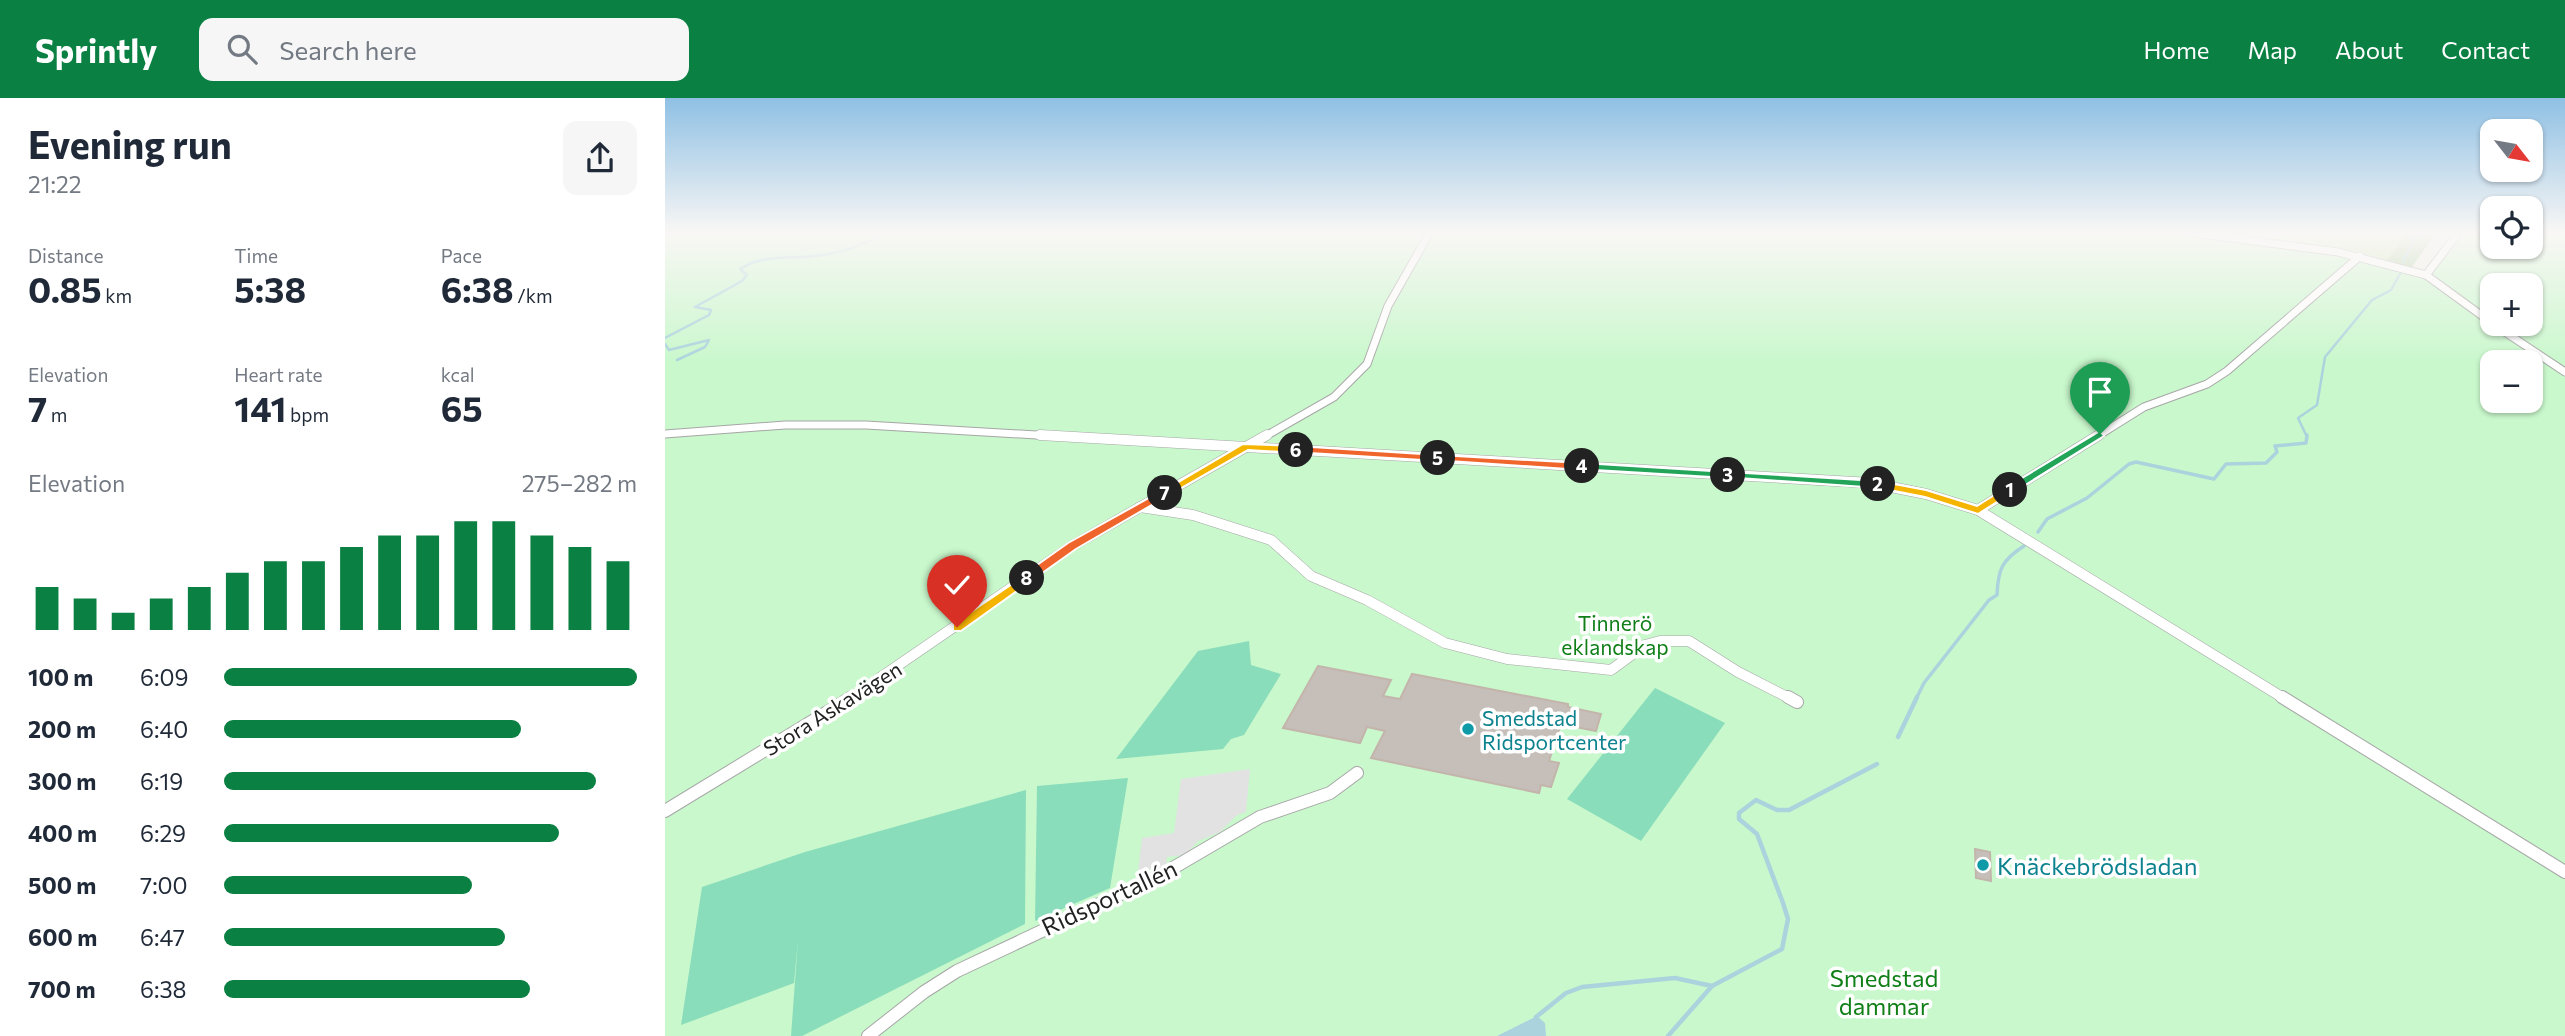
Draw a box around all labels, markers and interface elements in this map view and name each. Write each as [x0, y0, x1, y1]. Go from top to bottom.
search box [199, 18, 689, 81]
text: Sprintly [35, 29, 157, 70]
icon: search [223, 30, 261, 68]
text: Search here [279, 34, 417, 65]
text: Home [2144, 35, 2210, 64]
text: Map [2248, 35, 2297, 64]
text: About [2335, 35, 2403, 64]
text: Contact [2441, 35, 2530, 64]
north arrow [2480, 119, 2543, 182]
map controls [2480, 119, 2543, 413]
text: Evening run [28, 120, 232, 167]
button: share [563, 121, 637, 195]
text: 21:22 [28, 170, 82, 198]
button: locate [2480, 196, 2543, 259]
text: Distance [28, 244, 104, 267]
text: Time [234, 244, 278, 267]
text: Pace [441, 244, 482, 267]
text: 0.85 [28, 267, 102, 310]
text: 5:38 [234, 267, 306, 310]
text: 6:38 [441, 267, 514, 310]
button: + [2480, 273, 2543, 336]
text: km [102, 284, 132, 307]
text: /km [514, 284, 553, 307]
button: − [2480, 350, 2543, 413]
pin [2070, 362, 2130, 434]
text: Elevation [28, 363, 108, 386]
text: Heart rate [234, 363, 323, 386]
text: kcal [441, 363, 475, 386]
icon: arrive [2081, 373, 2119, 411]
text: 7 [28, 386, 47, 429]
text: 141 [234, 386, 286, 429]
text: 65 [441, 386, 483, 429]
text: m [47, 403, 67, 426]
text: bpm [286, 403, 329, 426]
pin: 6 [1279, 432, 1313, 468]
text: 6 [1290, 438, 1301, 461]
pin: 5 [1421, 440, 1455, 476]
text: 5 [1432, 446, 1443, 469]
pin: 4 [1565, 448, 1599, 484]
text: 4 [1576, 454, 1587, 477]
pin: 3 [1711, 458, 1745, 492]
text: 3 [1722, 463, 1733, 486]
pin: 2 [1861, 466, 1895, 502]
text: Elevation [28, 469, 125, 497]
text: 275–282 m [522, 469, 637, 497]
text: 2 [1872, 472, 1883, 495]
pin: 1 [1993, 472, 2027, 508]
pin: 7 [1147, 476, 1183, 510]
text: 1 [2005, 478, 2014, 501]
text: 7 [1159, 481, 1170, 504]
pin [927, 555, 987, 627]
pin: 8 [1009, 560, 1045, 596]
icon: check [938, 566, 976, 604]
text: 8 [1021, 566, 1032, 589]
park label: Tinnerö eklandskap [1561, 610, 1669, 659]
street label: Stora Askavägen [758, 655, 906, 761]
text: 100 m [28, 663, 93, 691]
text: 6:09 [140, 663, 188, 691]
place label: Smedstad Ridsportcenter [1482, 705, 1626, 754]
text: 200 m [28, 715, 96, 743]
text: 6:40 [140, 715, 188, 743]
marker: Smedstad Ridsportcenter [1460, 721, 1476, 737]
text: 300 m [28, 767, 96, 795]
text: 6:19 [140, 767, 183, 795]
text: 400 m [28, 819, 97, 847]
text: 6:29 [140, 819, 186, 847]
place label: Knäckebrödsladan [1997, 851, 2198, 880]
street label: Ridsportallén [1037, 853, 1181, 941]
marker: Knäckebrödsladan [1975, 857, 1991, 873]
text: 500 m [28, 871, 96, 899]
text: 7:00 [140, 871, 188, 899]
text: 600 m [28, 923, 97, 951]
text: 6:47 [140, 923, 185, 951]
park label: Smedstad dammar [1830, 963, 1938, 1020]
text: 700 m [28, 975, 96, 1003]
text: 6:38 [140, 975, 186, 1003]

